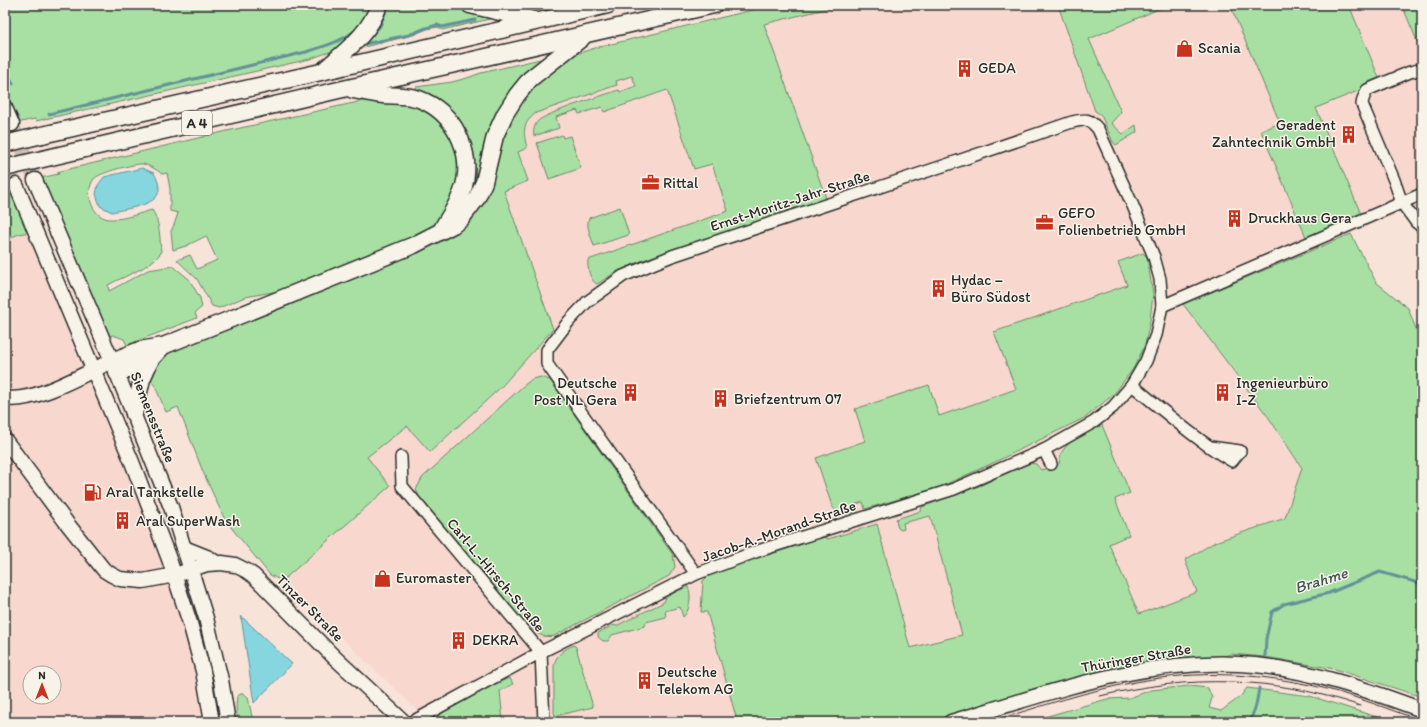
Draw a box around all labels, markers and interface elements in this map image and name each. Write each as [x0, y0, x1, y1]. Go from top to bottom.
shop icon: Scania [1175, 38, 1195, 58]
place label: Scania [1198, 39, 1241, 57]
building icon: GEDA [955, 58, 975, 78]
place label: GEDA [978, 59, 1016, 77]
road number: A 4 [182, 111, 212, 135]
place label: Geradent Zahntechnik GmbH [1212, 116, 1336, 151]
building icon: Geradent Zahntechnik GmbH [1339, 124, 1359, 144]
street label: Ernst-Moritz-Jahr-Straße [708, 167, 872, 235]
office icon: Rittal [640, 173, 660, 193]
place label: Rittal [663, 174, 699, 192]
place label: GEFO Folienbetrieb GmbH [1058, 204, 1186, 239]
building icon: Druckhaus Gera [1225, 208, 1245, 228]
place label: Druckhaus Gera [1248, 209, 1352, 227]
office icon: GEFO Folienbetrieb GmbH [1035, 212, 1055, 232]
place label: Hydac – Büro Südost [951, 271, 1031, 306]
building icon: Hydac – Büro Südost [928, 279, 948, 299]
street label: Siemensstraße [127, 369, 179, 465]
place label: Deutsche Post NL Gera [534, 374, 618, 409]
place label: Ingenieurbüro I-Z [1236, 374, 1328, 409]
building icon: Deutsche Post NL Gera [620, 382, 640, 402]
building icon: Ingenieurbüro I-Z [1213, 382, 1233, 402]
building icon: Briefzentrum 07 [711, 389, 731, 409]
place label: Briefzentrum 07 [734, 390, 842, 408]
fuel station icon: Aral Tankstelle [83, 482, 103, 502]
place label: Aral Tankstelle [106, 483, 204, 501]
street label: Jacob-A.-Morand-Straße [700, 496, 858, 566]
building icon: Aral SuperWash [113, 511, 133, 531]
place label: Aral SuperWash [136, 512, 240, 530]
street label: Carl-L.-Hirsch-Straße [443, 514, 549, 636]
water label: Brahme [1292, 563, 1351, 597]
shop icon: Euromaster [373, 568, 393, 588]
place label: Euromaster [396, 569, 471, 587]
street label: Tinzer Straße [273, 571, 347, 645]
building icon: DEKRA [449, 630, 469, 650]
place label: DEKRA [472, 631, 519, 649]
street label: Thüringer Straße [1080, 640, 1192, 676]
place label: Deutsche Telekom AG [657, 663, 734, 698]
north arrow [22, 665, 62, 705]
text: N [38, 669, 46, 682]
building icon: Deutsche Telekom AG [634, 671, 654, 691]

